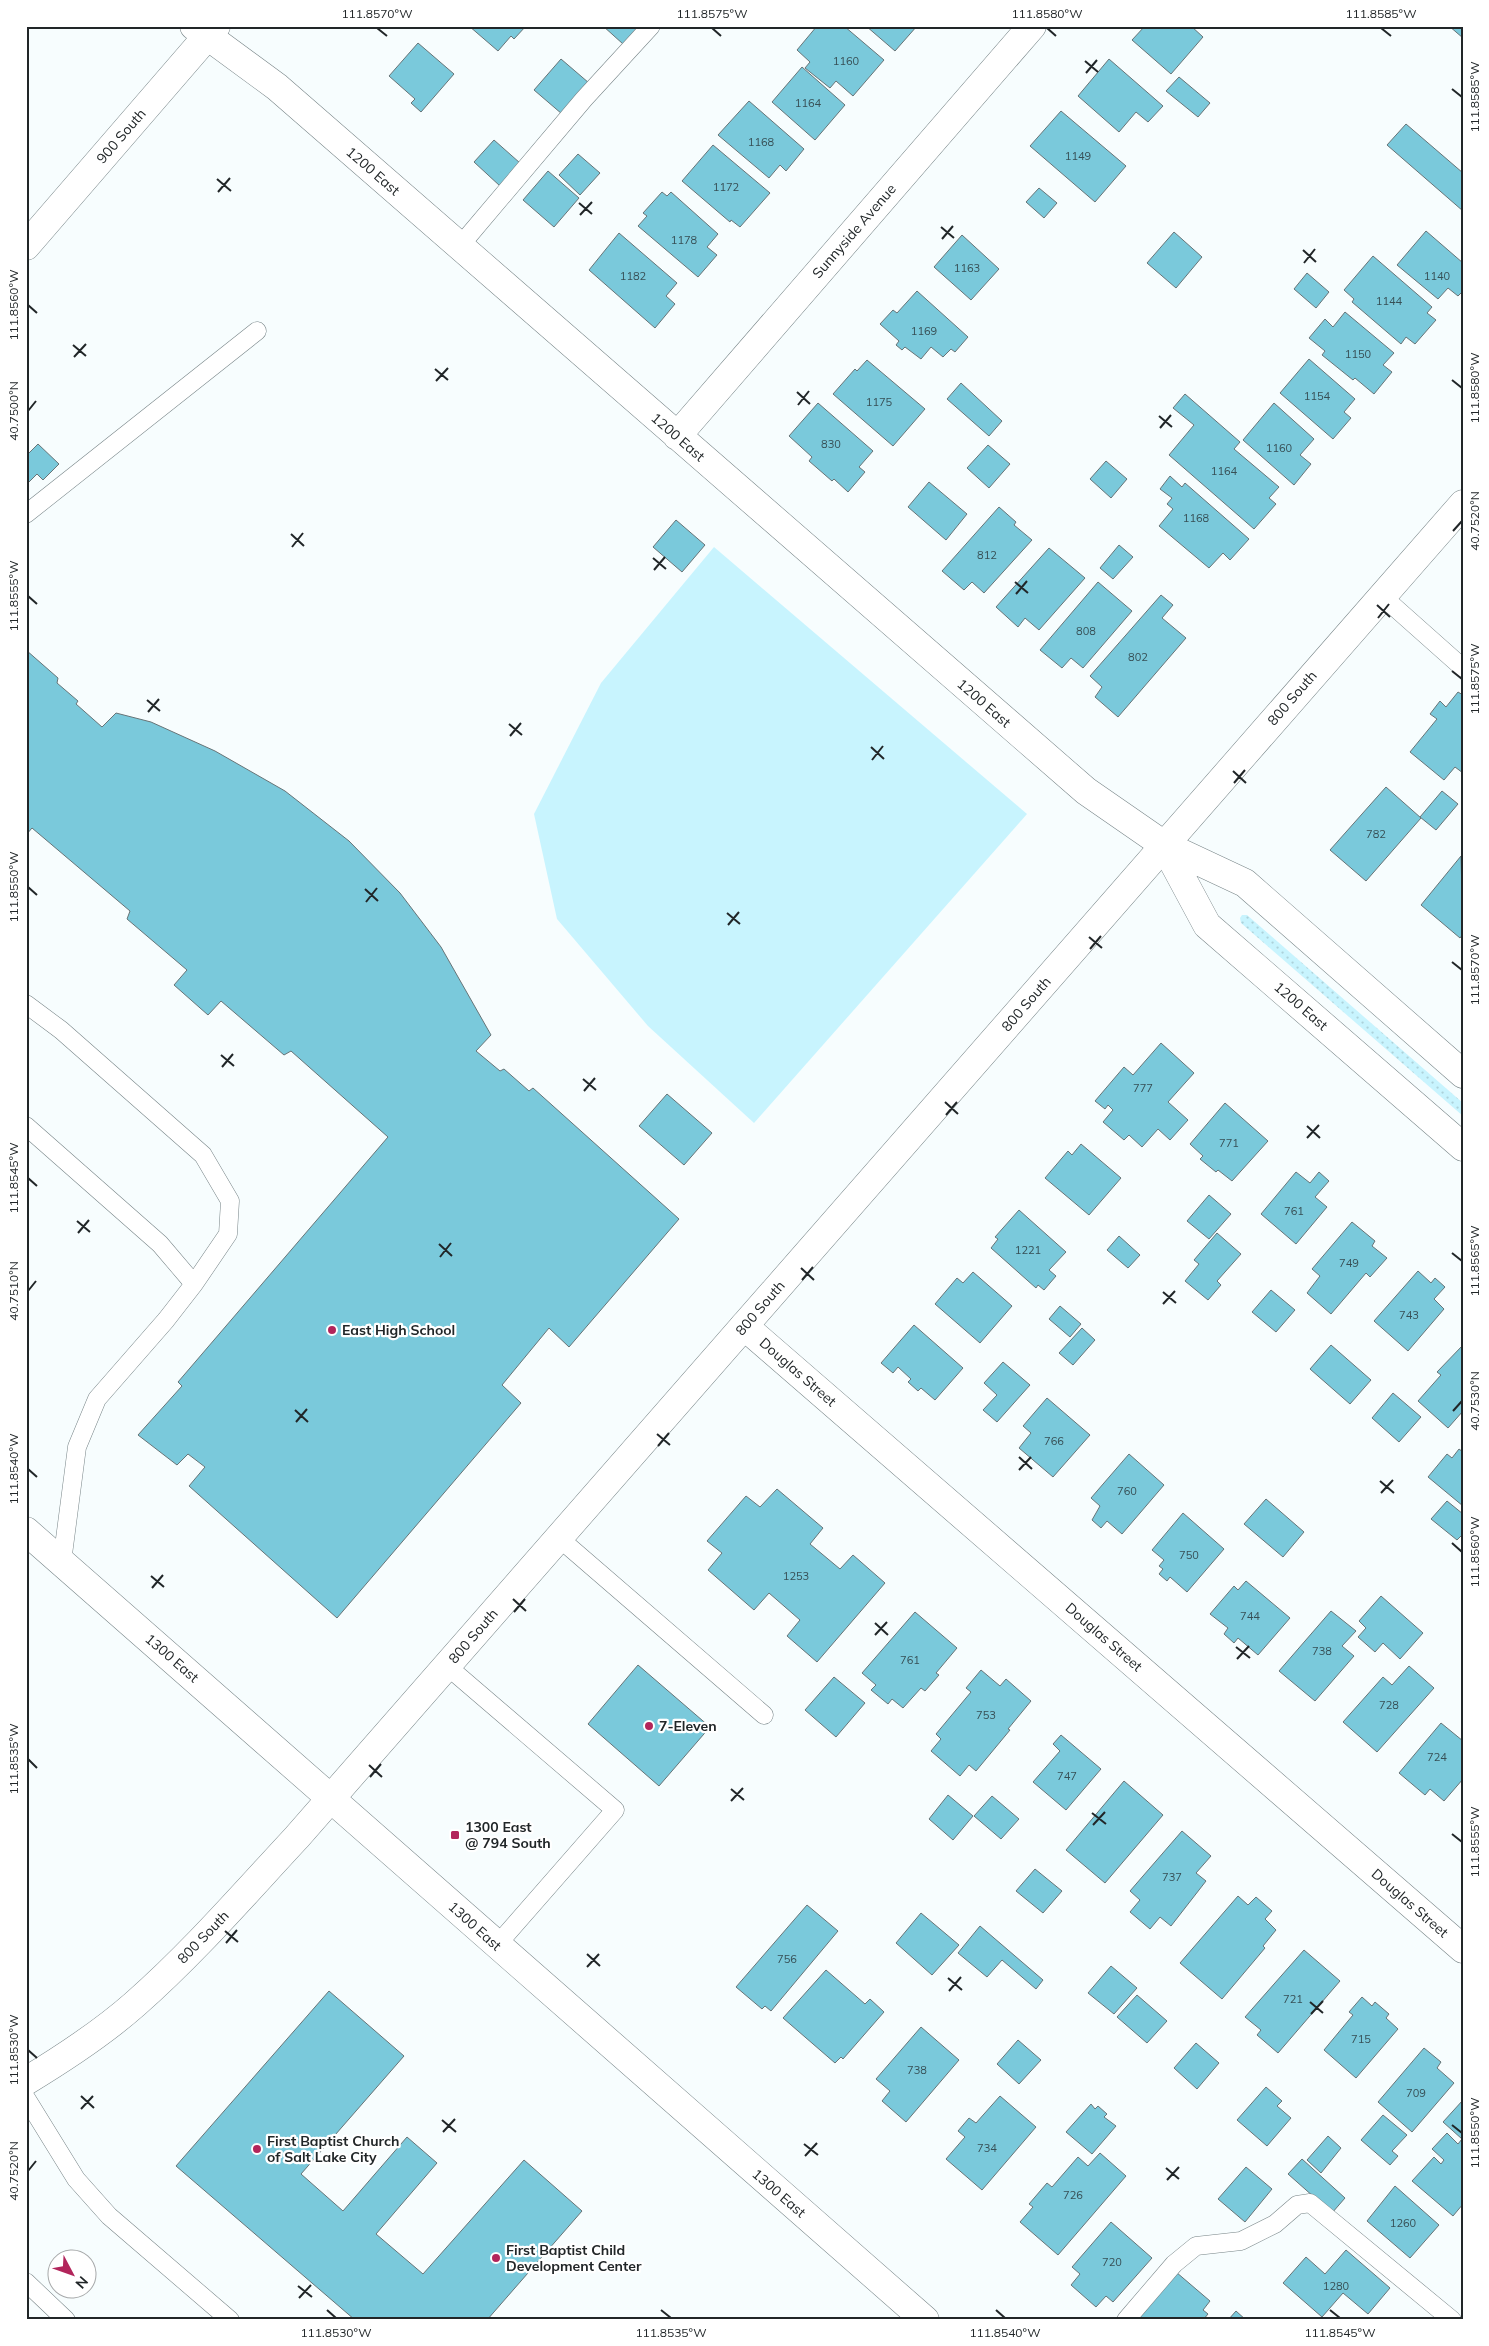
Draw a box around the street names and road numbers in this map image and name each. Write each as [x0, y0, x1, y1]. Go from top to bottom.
street label: 900 South [92, 105, 150, 167]
street label: 1200 East [342, 143, 404, 199]
street label: Sunnyside Avenue [808, 180, 900, 282]
street label: 1200 East [647, 409, 709, 465]
street label: 800 South [1263, 667, 1321, 729]
street label: 1200 East [953, 675, 1015, 731]
street label: 800 South [997, 973, 1055, 1035]
street label: 1200 East [1270, 978, 1332, 1034]
street label: 800 South [731, 1277, 789, 1339]
street label: Douglas Street [756, 1334, 840, 1410]
street label: Douglas Street [1062, 1599, 1146, 1675]
street label: 800 South [444, 1605, 502, 1667]
street label: 1300 East [141, 1630, 203, 1686]
street label: Douglas Street [1368, 1865, 1452, 1941]
street label: 1300 East [445, 1897, 505, 1955]
street label: 800 South [173, 1907, 233, 1967]
street label: 1300 East [748, 2165, 810, 2221]

